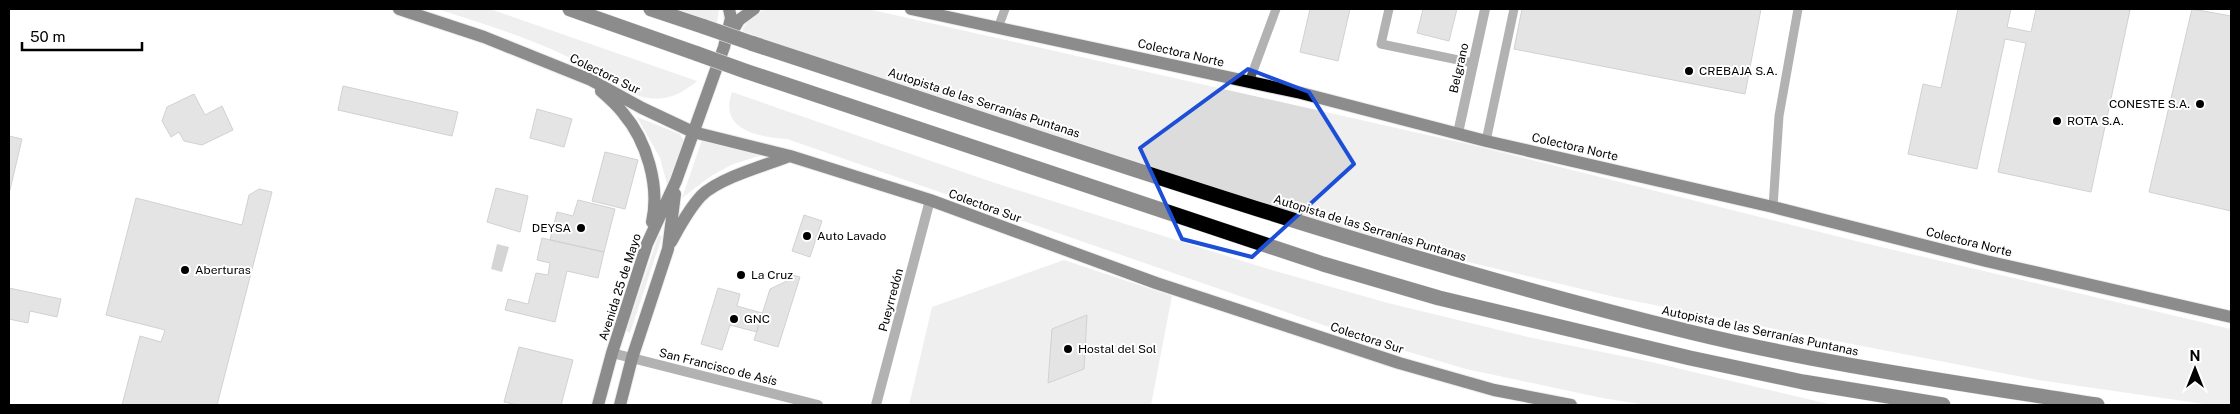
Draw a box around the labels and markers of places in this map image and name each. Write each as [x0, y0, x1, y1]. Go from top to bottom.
place label: CREBAJA S.A. [1699, 64, 1777, 78]
marker: CREBAJA S.A. [1683, 65, 1695, 77]
place label: CONESTE S.A. [2109, 97, 2190, 111]
marker: CONESTE S.A. [2194, 98, 2206, 110]
place label: ROTA S.A. [2067, 114, 2124, 128]
marker: ROTA S.A. [2051, 115, 2063, 127]
place label: DEYSA [532, 221, 571, 235]
marker: DEYSA [575, 222, 587, 234]
place label: Auto Lavado [817, 229, 886, 243]
marker: Auto Lavado [801, 230, 813, 242]
place label: Aberturas [195, 263, 251, 277]
marker: Aberturas [179, 264, 191, 276]
place label: La Cruz [751, 268, 793, 282]
marker: La Cruz [735, 269, 747, 281]
place label: GNC [744, 312, 770, 326]
marker: GNC [728, 313, 740, 325]
place label: Hostal del Sol [1078, 342, 1157, 356]
marker: Hostal del Sol [1062, 343, 1074, 355]

